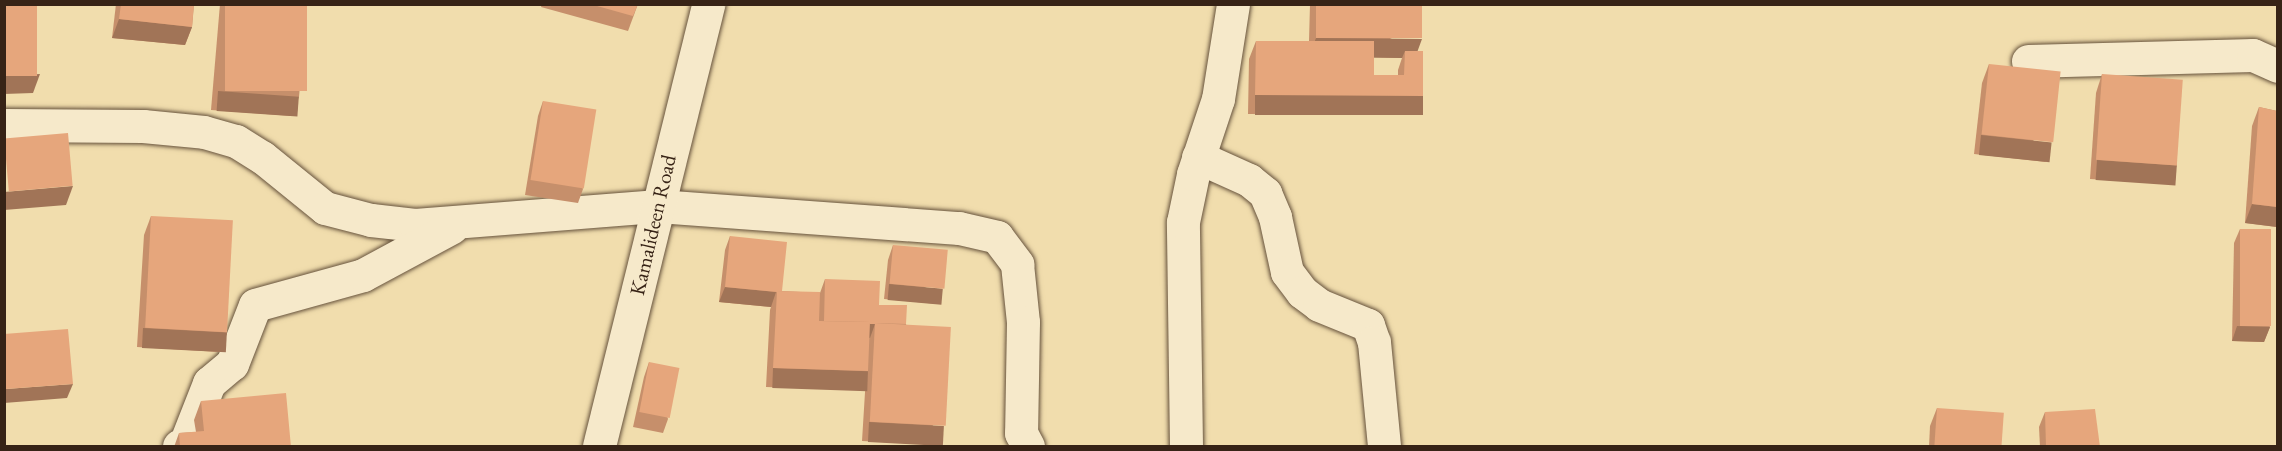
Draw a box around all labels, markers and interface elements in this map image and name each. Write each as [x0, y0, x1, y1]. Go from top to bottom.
street label: Kamalideen Road [625, 152, 681, 298]

